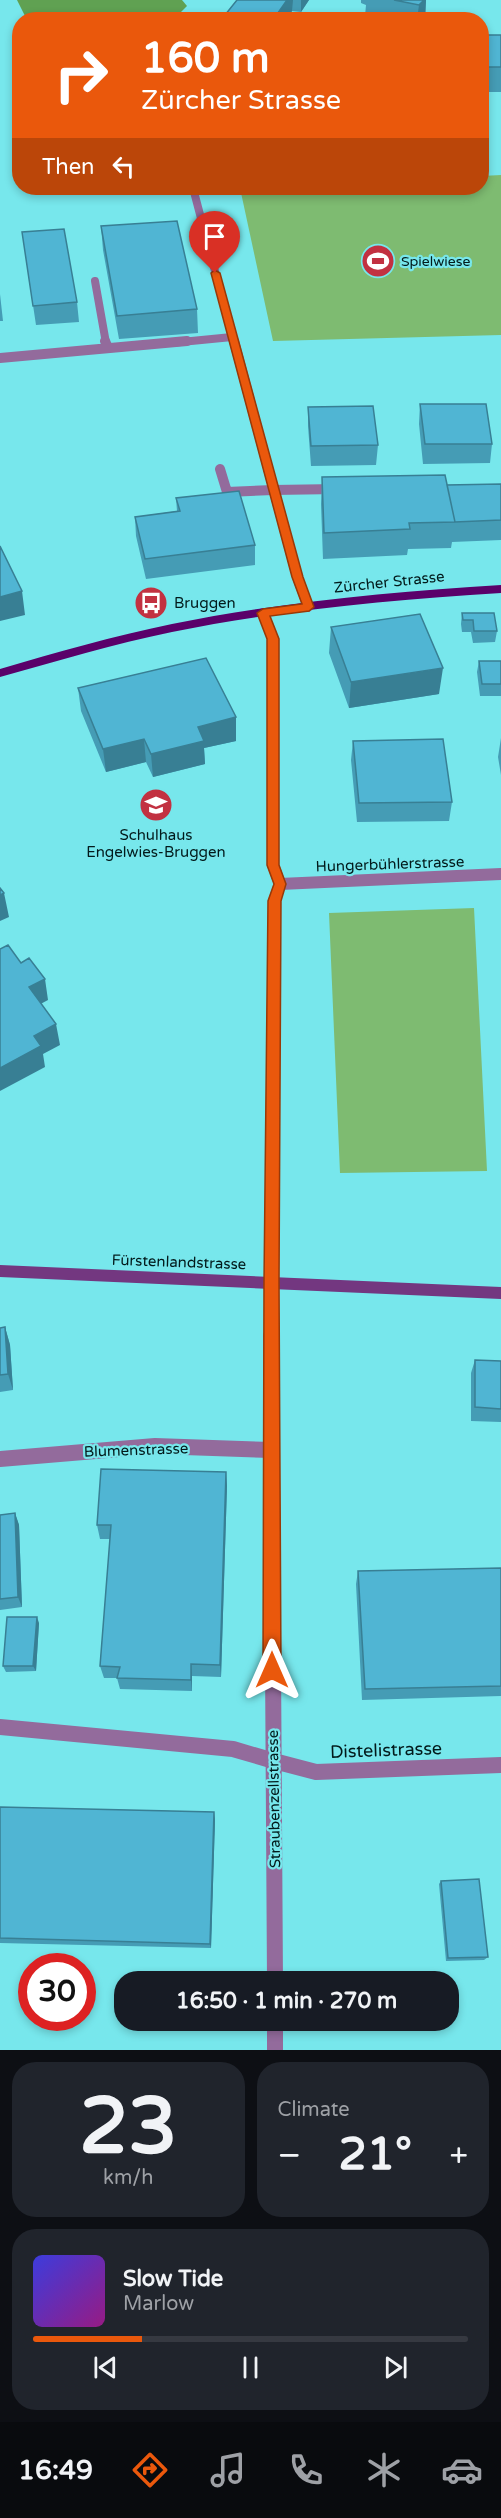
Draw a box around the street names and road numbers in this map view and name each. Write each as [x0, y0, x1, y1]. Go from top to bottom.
street label: Zürcher Strasse [333, 567, 445, 597]
street label: Hungerbühlerstrasse [315, 852, 465, 876]
street label: Fürstenlandstrasse [111, 1251, 247, 1273]
street label: Blumenstrasse [83, 1439, 189, 1461]
street label: Straubenzellstrasse [264, 1730, 284, 1868]
street label: Distelistrasse [330, 1737, 442, 1763]

